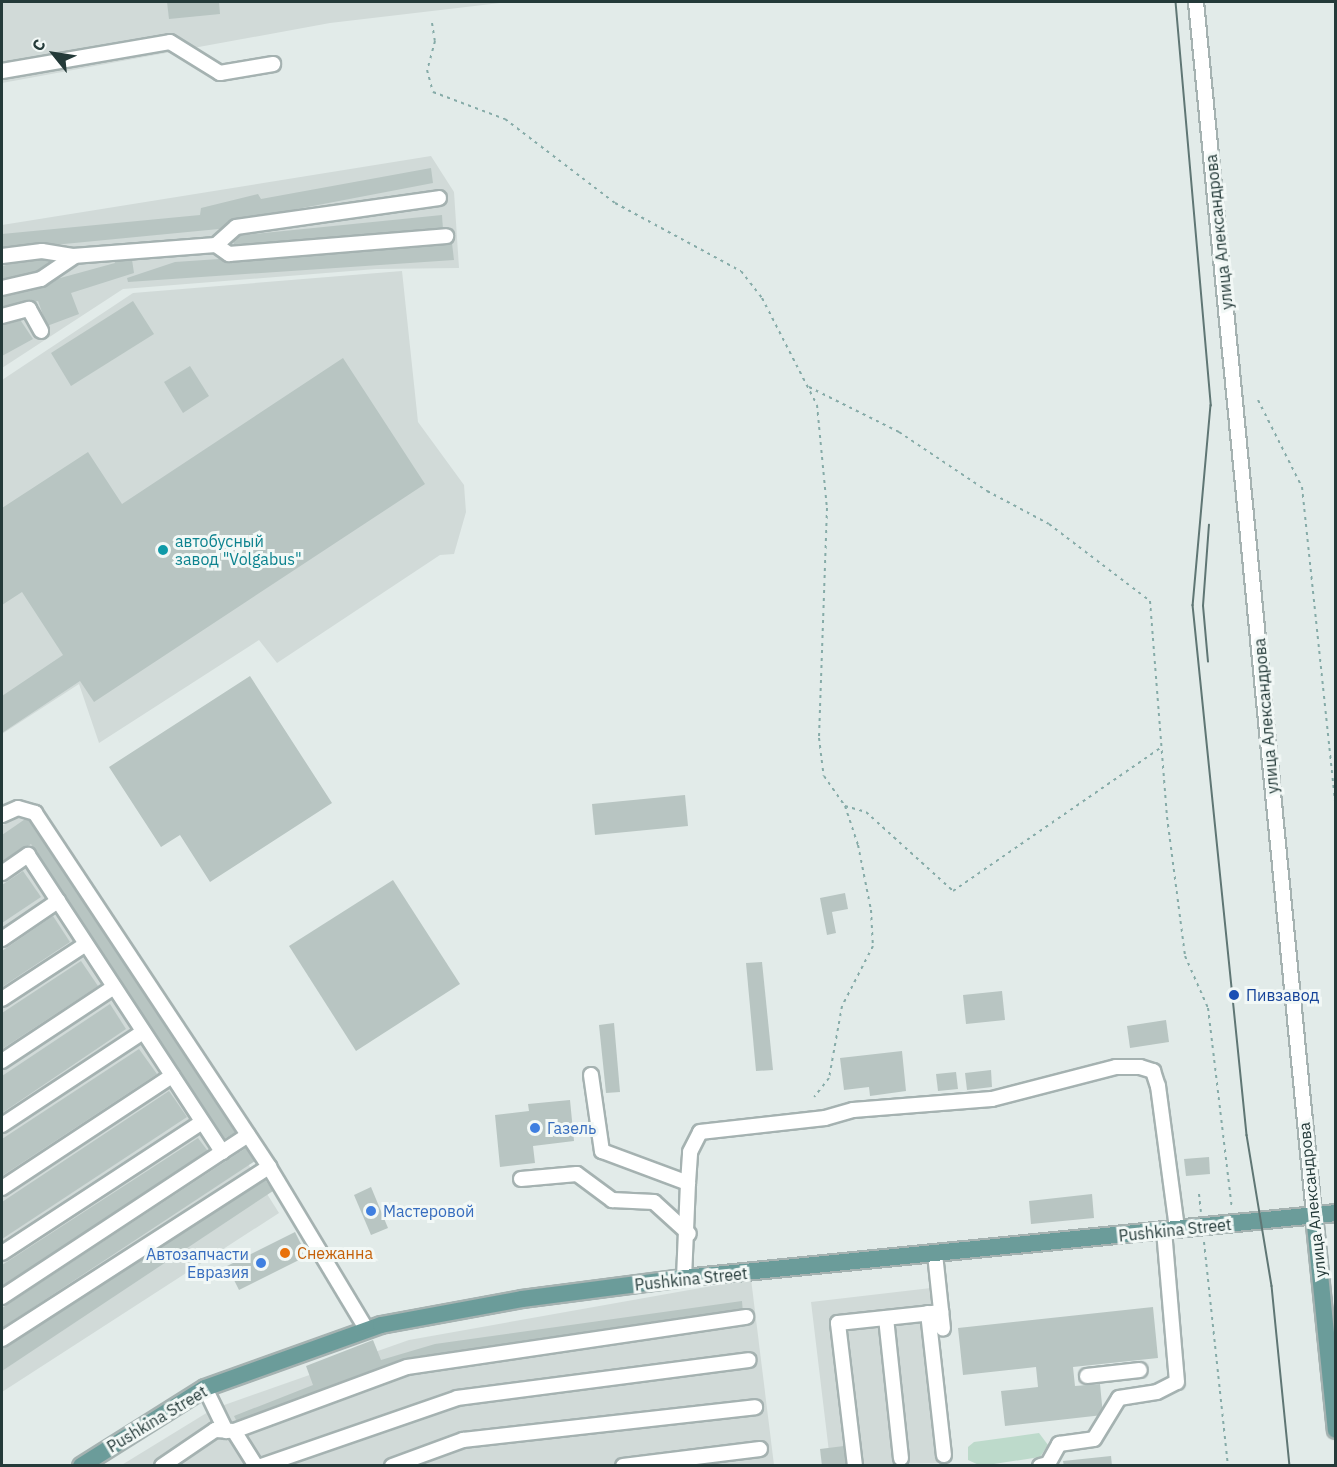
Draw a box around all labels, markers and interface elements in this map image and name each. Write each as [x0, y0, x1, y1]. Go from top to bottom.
north arrow [24, 24, 84, 84]
text: С [27, 35, 50, 55]
street label: улица Александрова [1201, 153, 1237, 311]
place label: автобусный завод "Volgabus" [175, 531, 302, 569]
marker: автобусный завод "Volgabus" [156, 543, 170, 557]
street label: улица Александрова [1250, 637, 1282, 795]
place label: Пивзавод [1246, 985, 1319, 1005]
marker: Пивзавод [1227, 988, 1241, 1002]
place label: Газель [547, 1118, 596, 1138]
marker: Газель [528, 1121, 542, 1135]
street label: улица Александрова [1294, 1121, 1330, 1279]
place label: Мастеровой [383, 1201, 474, 1221]
marker: Мастеровой [364, 1204, 378, 1218]
street label: Pushkina Street [1118, 1215, 1232, 1245]
place label: Снежанна [297, 1243, 373, 1263]
place label: Автозапчасти Евразия [146, 1244, 249, 1282]
marker: Снежанна [278, 1246, 292, 1260]
marker: Автозапчасти Евразия [254, 1256, 268, 1270]
street label: Pushkina Street [634, 1264, 748, 1294]
street label: Pushkina Street [103, 1382, 211, 1456]

